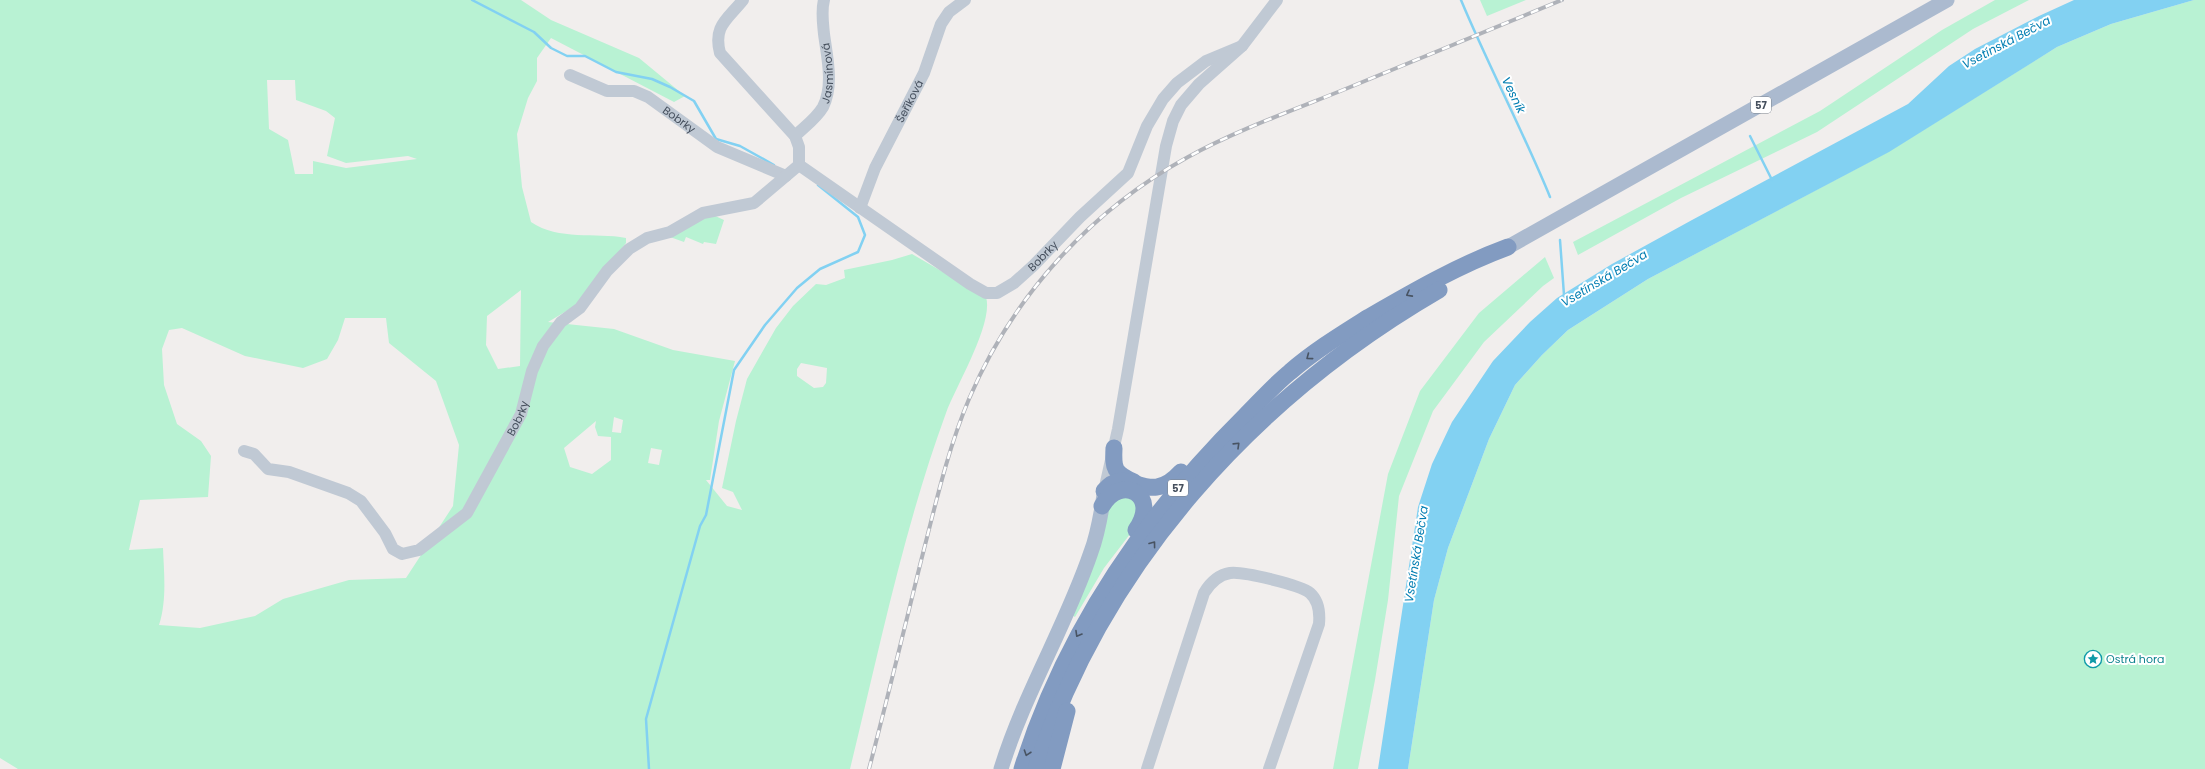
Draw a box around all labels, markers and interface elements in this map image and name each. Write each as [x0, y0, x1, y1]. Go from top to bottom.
water label: Vsetínská Bečva [1959, 12, 2053, 72]
street label: Jasmínová [817, 42, 837, 106]
water label: Vesník [1498, 74, 1530, 117]
street label: Šeříková [892, 77, 927, 125]
road number: 57 [1751, 97, 1771, 113]
street label: Bobrky [659, 102, 700, 137]
street label: Bobrky [1024, 236, 1062, 275]
water label: Vsetínská Bečva [1558, 246, 1650, 310]
one-way arrow [1406, 289, 1414, 297]
one-way arrow [1306, 352, 1313, 359]
street label: Bobrky [503, 398, 532, 439]
one-way arrow [1232, 442, 1240, 450]
road number: 57 [1168, 480, 1188, 496]
water label: Vsetínská Bečva [1400, 504, 1432, 604]
one-way arrow [1148, 541, 1155, 548]
one-way arrow [1075, 630, 1082, 637]
place icon: Ostrá hora [2083, 649, 2103, 669]
place label: Ostrá hora [2106, 651, 2165, 667]
one-way arrow [1023, 749, 1032, 756]

